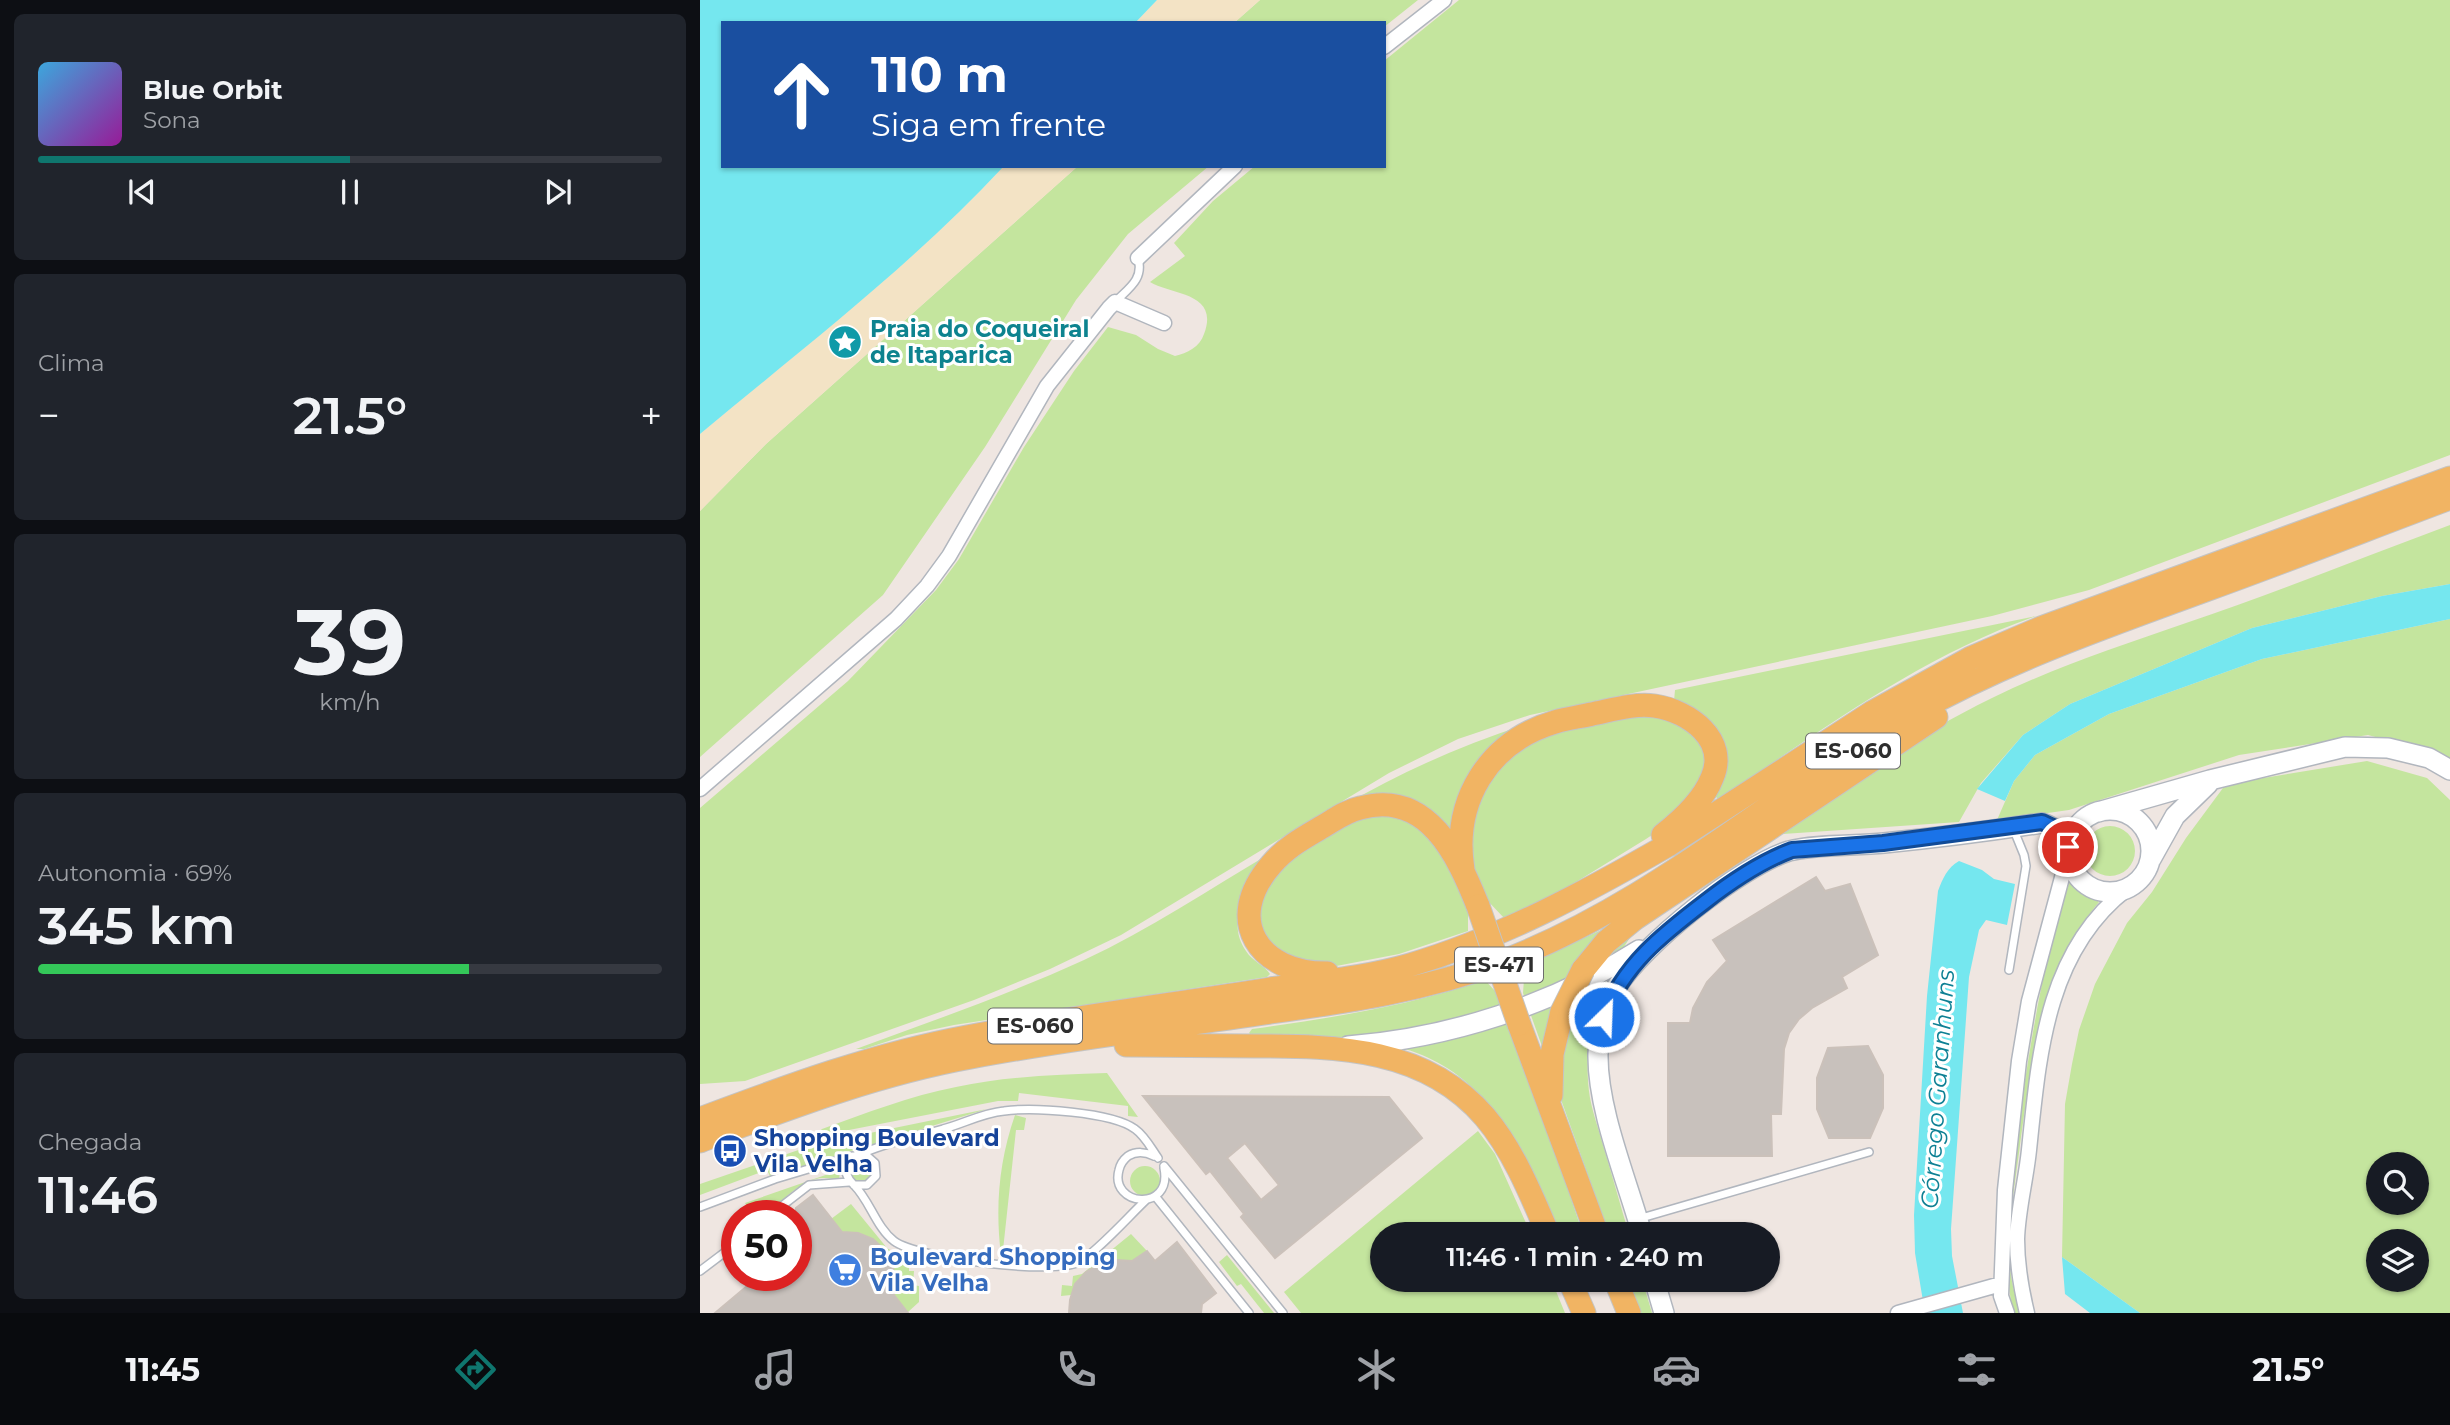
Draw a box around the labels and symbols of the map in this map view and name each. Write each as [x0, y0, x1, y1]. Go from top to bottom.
place label: Praia do Coqueiral de Itaparica [870, 315, 1089, 369]
place icon: Praia do Coqueiral de Itaparica [826, 323, 864, 361]
road number: ES-060 [1806, 734, 1900, 768]
pin [2038, 817, 2098, 877]
road number: ES-471 [1455, 948, 1543, 982]
water label: Córrego Garanhuns [1915, 968, 1960, 1210]
position arrow [1567, 980, 1641, 1054]
road number: ES-060 [988, 1009, 1082, 1044]
place label: Shopping Boulevard Vila Velha [753, 1124, 1000, 1178]
bus stop icon: Shopping Boulevard Vila Velha [711, 1132, 749, 1170]
speed limit sign: 50 [721, 1200, 812, 1291]
place label: Boulevard Shopping Vila Velha [869, 1243, 1116, 1297]
supermarket icon: Boulevard Shopping Vila Velha [826, 1251, 864, 1289]

